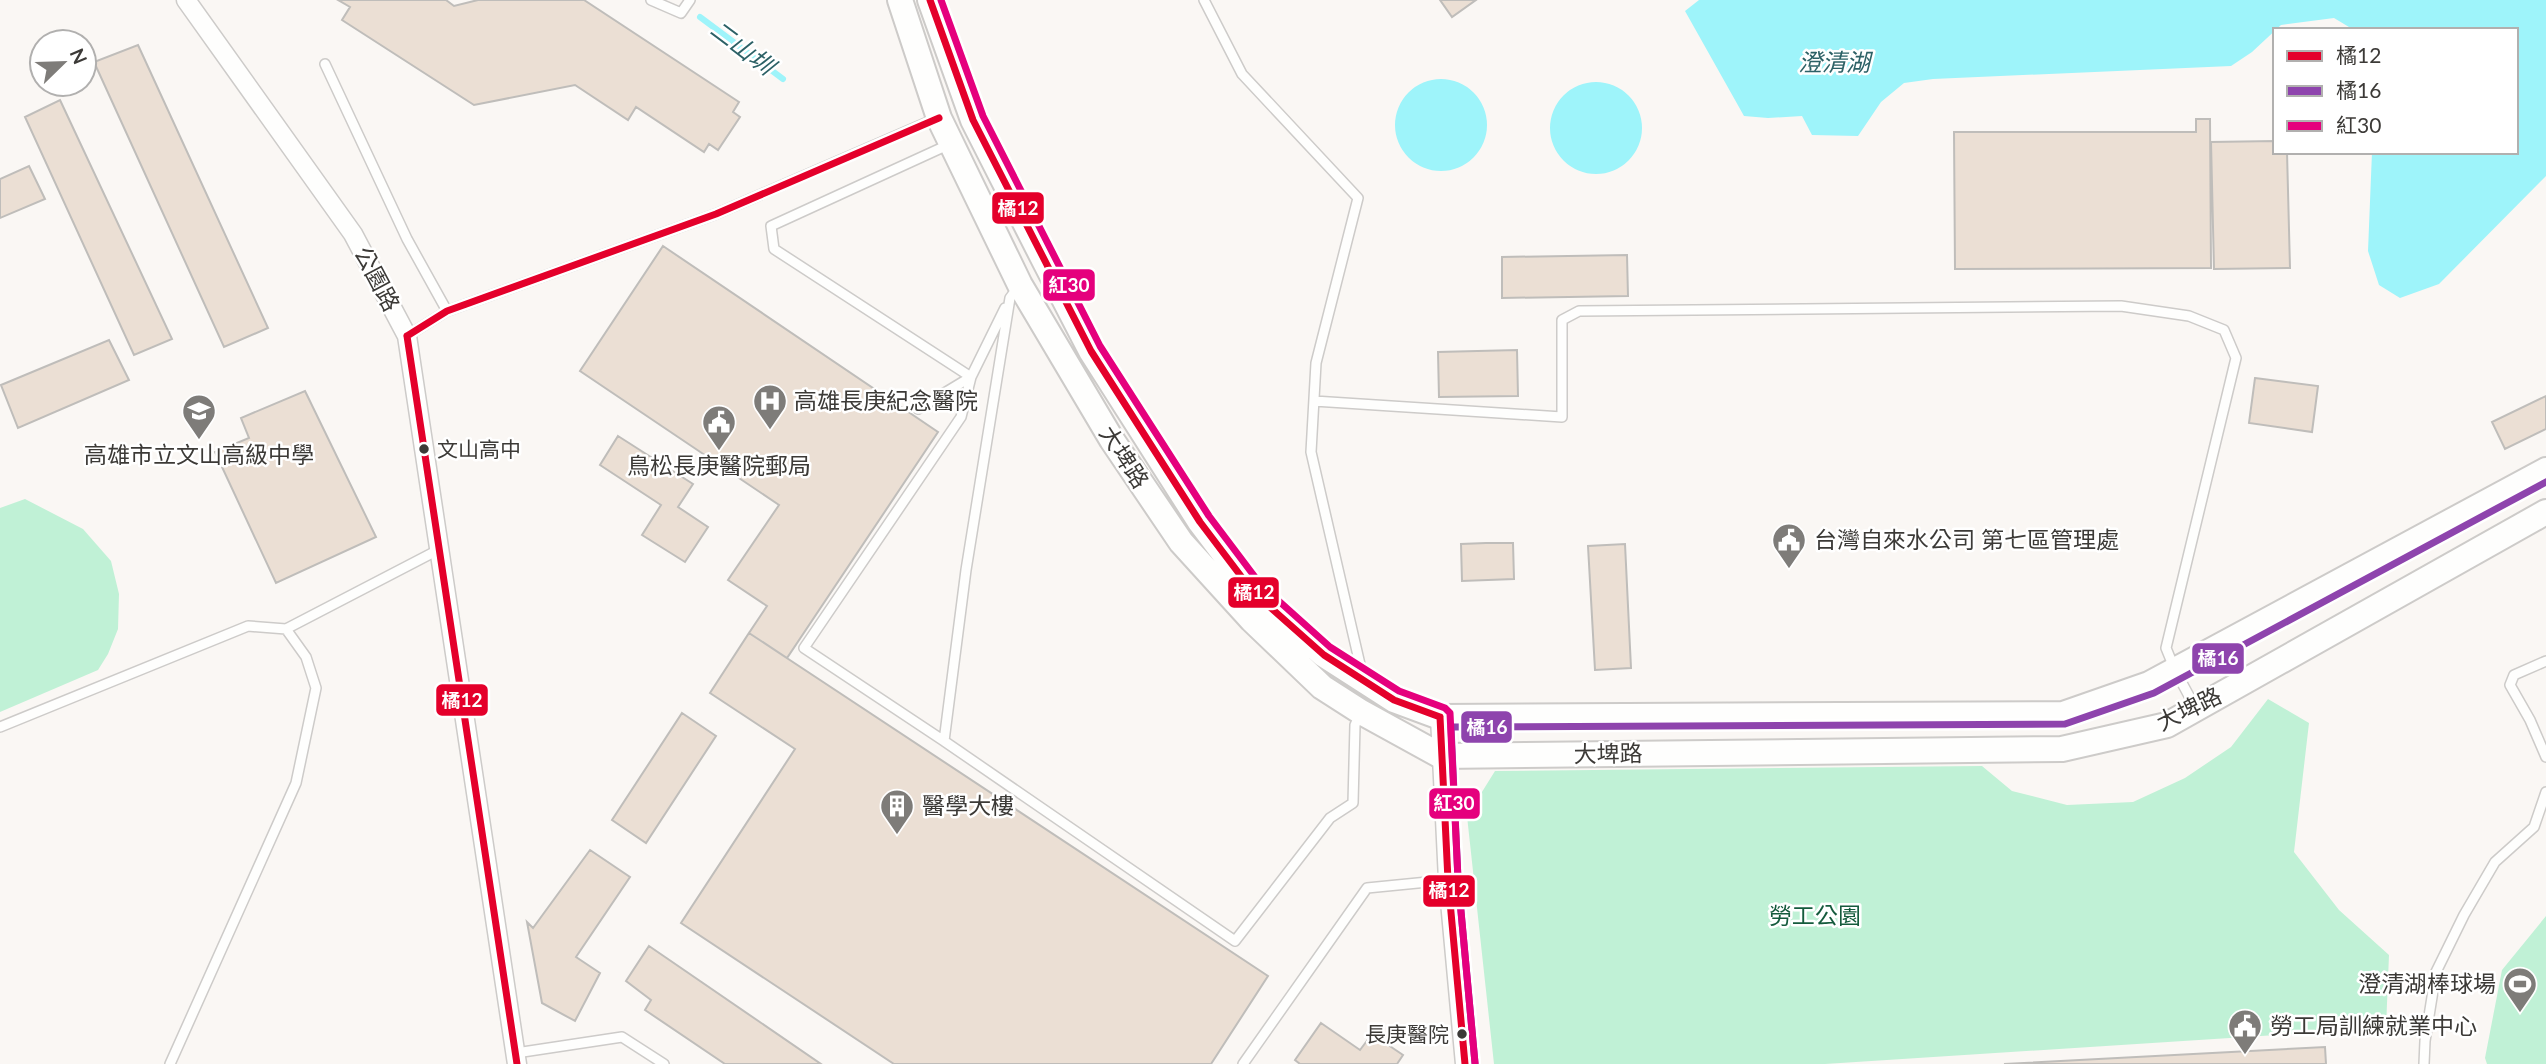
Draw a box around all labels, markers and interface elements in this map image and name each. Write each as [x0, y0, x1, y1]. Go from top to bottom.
water label: 二山圳 [705, 14, 783, 82]
north arrow [28, 28, 98, 98]
legend [2273, 28, 2518, 154]
text: 橘12 [2336, 42, 2381, 67]
text: N [66, 45, 93, 67]
water label: 澄清湖 [1798, 47, 1874, 76]
text: 橘16 [2336, 77, 2381, 102]
text: 紅30 [2336, 112, 2381, 137]
line badge: 橘12 [991, 191, 1045, 225]
text: 橘12 [997, 196, 1039, 219]
street label: 公園路 [349, 241, 406, 316]
line badge: 紅30 [1042, 268, 1096, 302]
text: 紅30 [1048, 273, 1090, 296]
hospital icon: 高雄長庚紀念醫院 [751, 382, 789, 431]
place label: 高雄長庚紀念醫院 [794, 386, 978, 414]
school or university icon: 高雄市立文山高級中學 [180, 392, 218, 441]
public building icon: 鳥松長庚醫院郵局 [700, 403, 738, 452]
street label: 大埤路 [1094, 420, 1155, 493]
place label: 文山高中 [437, 436, 521, 461]
place label: 高雄市立文山高級中學 [84, 440, 314, 468]
marker: 文山高中 [417, 442, 431, 456]
place label: 鳥松長庚醫院郵局 [627, 451, 811, 479]
public building icon: 台灣自來水公司 第七區管理處 [1770, 521, 1808, 570]
place label: 台灣自來水公司 第七區管理處 [1814, 525, 2119, 553]
line badge: 橘12 [1227, 576, 1280, 609]
text: 橘12 [1233, 580, 1275, 603]
line badge: 橘16 [2191, 642, 2245, 675]
text: 橘16 [2197, 646, 2239, 669]
street label: 大埤路 [2151, 680, 2226, 736]
line badge: 橘12 [435, 683, 489, 717]
text: 橘12 [441, 688, 483, 711]
line badge: 橘16 [1460, 710, 1513, 744]
text: 橘16 [1466, 715, 1508, 738]
street label: 大埤路 [1573, 738, 1643, 768]
building icon: 醫學大樓 [878, 787, 916, 836]
line badge: 紅30 [1428, 787, 1481, 820]
place label: 醫學大樓 [922, 791, 1014, 819]
text: 紅30 [1433, 791, 1475, 814]
line badge: 橘12 [1422, 874, 1476, 908]
text: 橘12 [1428, 878, 1470, 901]
park label: 勞工公園 [1769, 901, 1861, 929]
sports icon: 澄清湖棒球場 [2501, 965, 2539, 1014]
place label: 澄清湖棒球場 [2358, 969, 2496, 997]
public building icon: 勞工局訓練就業中心 [2226, 1007, 2264, 1056]
place label: 勞工局訓練就業中心 [2270, 1011, 2477, 1039]
place label: 長庚醫院 [1365, 1021, 1449, 1046]
marker: 長庚醫院 [1455, 1027, 1469, 1041]

